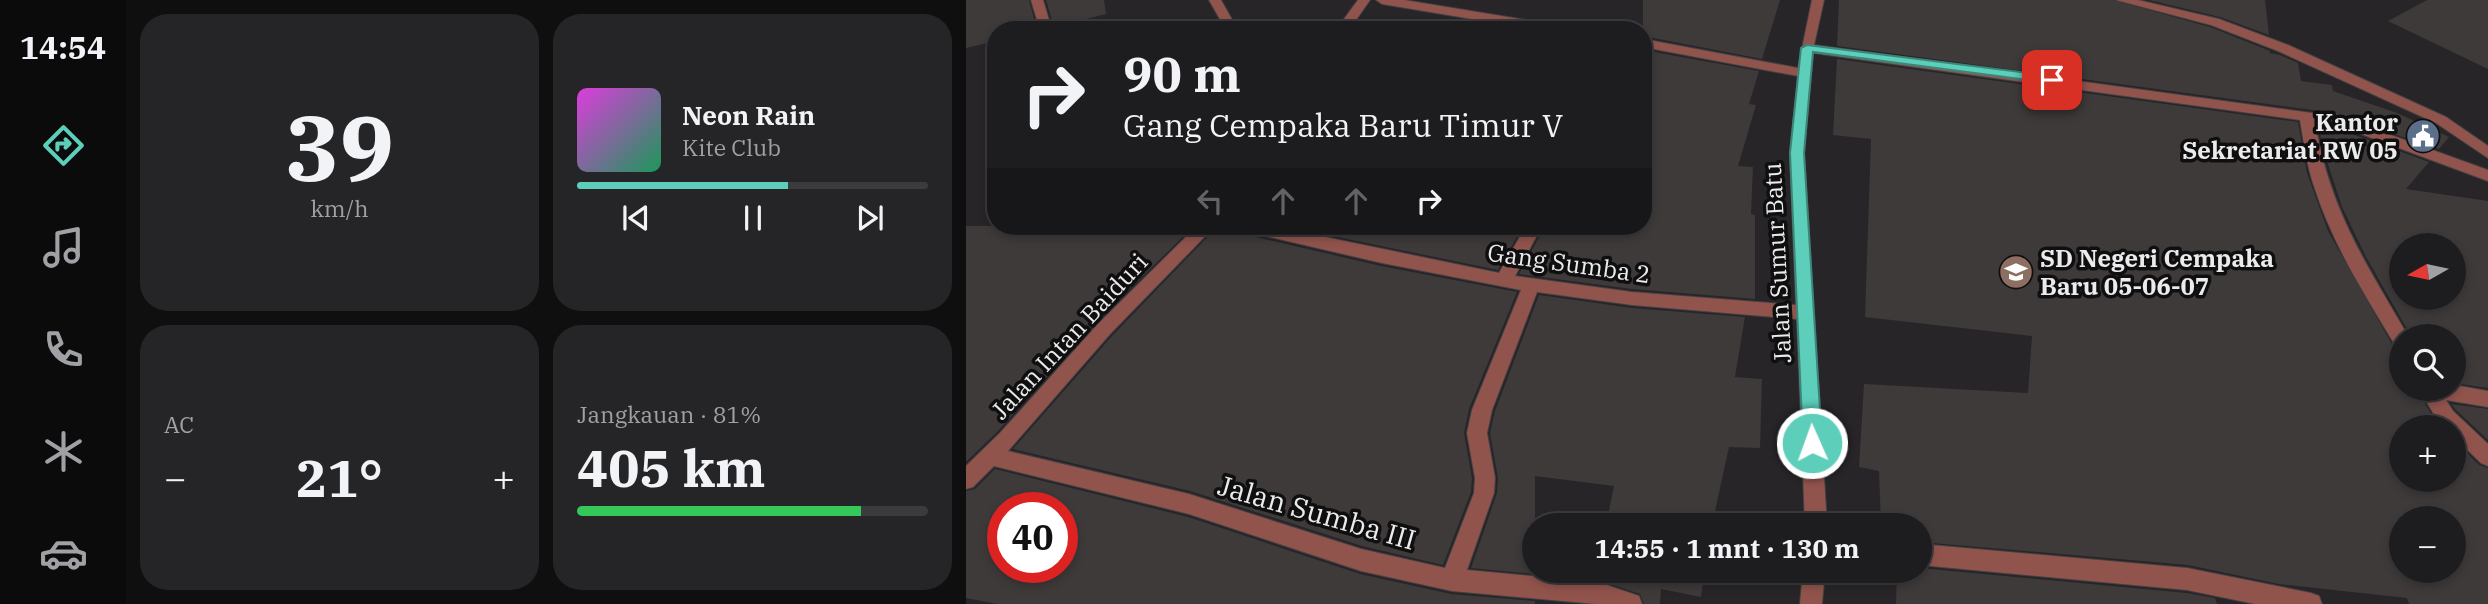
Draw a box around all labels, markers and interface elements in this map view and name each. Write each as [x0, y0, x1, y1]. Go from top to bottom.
text: 14:54 [20, 26, 106, 68]
text: 90 m [1123, 42, 1241, 105]
icon: right [1008, 49, 1099, 140]
pin [2022, 50, 2082, 110]
icon: arrive [2033, 61, 2071, 99]
text: 39 [285, 88, 394, 206]
text: Neon Rain [682, 98, 815, 132]
text: Gang Cempaka Baru Timur V [1123, 104, 1563, 146]
place label: Kantor Sekretariat RW 05 [2182, 106, 2398, 166]
public building icon: Kantor Sekretariat RW 05 [2404, 117, 2442, 155]
icon: directions [39, 121, 88, 170]
text: Kite Club [682, 132, 781, 162]
street label: Jalan Sumur Batu [1756, 162, 1798, 364]
icon: left [1191, 182, 1229, 220]
icon: ahead [1264, 182, 1302, 220]
icon: ahead [1337, 182, 1375, 220]
icon: right [1410, 182, 1448, 220]
text: km/h [310, 193, 369, 223]
icon: previous [617, 199, 655, 237]
icon: pause [734, 199, 772, 237]
icon: next [851, 199, 889, 237]
icon: music [39, 223, 88, 272]
north arrow [2389, 233, 2466, 310]
map controls [2389, 233, 2466, 583]
street label: Gang Sumba 2 [1486, 236, 1652, 290]
place label: SD Negeri Cempaka Baru 05-06-07 [2040, 242, 2274, 302]
street label: Jalan Intan Baiduri [984, 246, 1154, 426]
school or university icon: SD Negeri Cempaka Baru 05-06-07 [1997, 253, 2035, 291]
button: search [2389, 324, 2466, 401]
icon: phone [39, 325, 88, 374]
text: Jangkauan · 81% [577, 399, 761, 429]
position arrow [1775, 406, 1849, 480]
text: AC [164, 409, 194, 439]
button: + [2389, 415, 2466, 492]
icon: climate [39, 427, 88, 476]
text: 405 km [577, 434, 766, 501]
text: 21° [296, 444, 383, 511]
text: − [164, 453, 187, 502]
text: + [492, 453, 515, 502]
street label: Jalan Sumba III [1214, 466, 1420, 558]
speed limit sign: 40 [987, 492, 1078, 583]
button: − [2389, 506, 2466, 583]
icon: car [39, 529, 88, 578]
text: 14:55 · 1 mnt · 130 m [1595, 531, 1859, 565]

